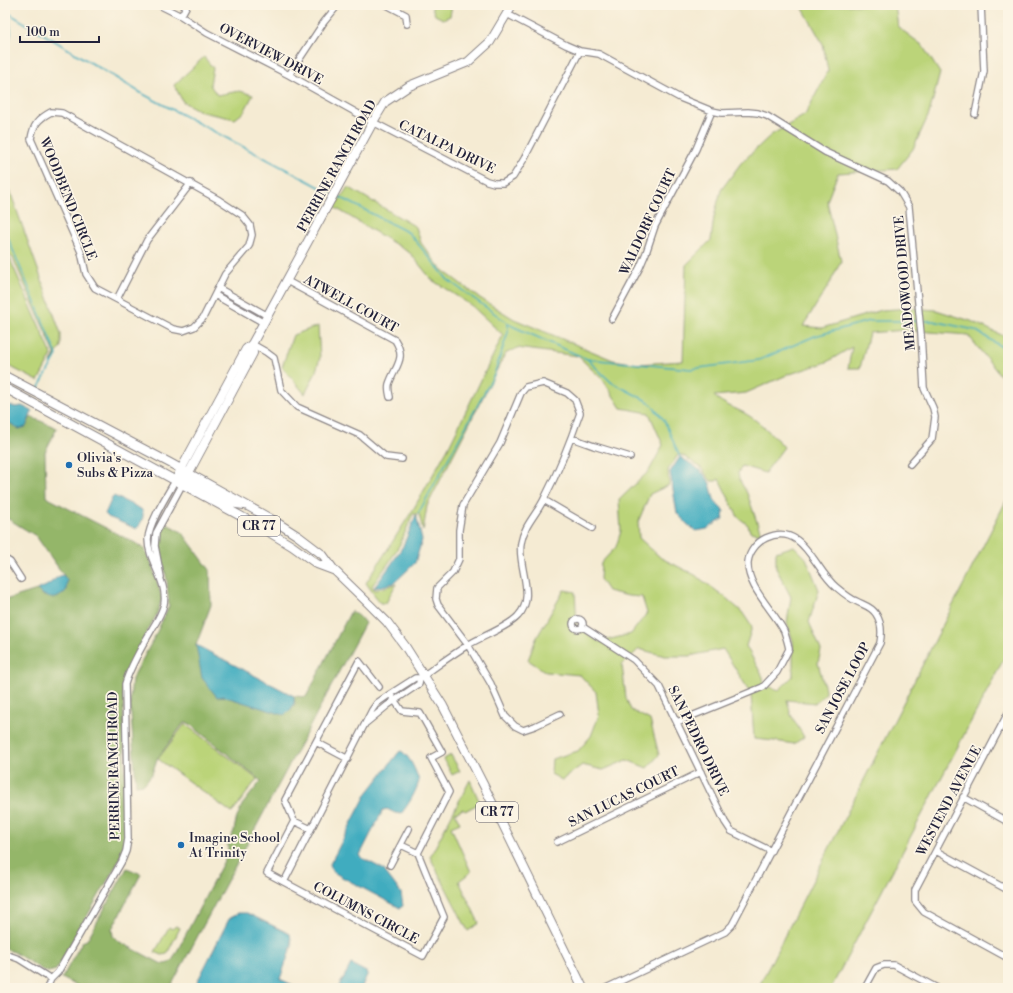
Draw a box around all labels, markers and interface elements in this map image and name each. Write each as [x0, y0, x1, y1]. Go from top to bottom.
scale bar [20, 18, 99, 44]
street label: OVERVIEW DRIVE [216, 20, 326, 88]
text: 100 m [26, 25, 60, 40]
street label: PERRINE RANCH ROAD [294, 97, 380, 235]
street label: CATALPA DRIVE [396, 117, 498, 177]
street label: WOODBEND CIRCLE [36, 134, 100, 263]
street label: WALDORF COURT [616, 166, 680, 279]
street label: MEADOWOOD DRIVE [891, 215, 919, 351]
street label: ATWELL COURT [300, 271, 401, 336]
place label: Olivia's Subs & Pizza [77, 450, 153, 481]
marker: Olivia's Subs & Pizza [64, 460, 74, 470]
road number: CR 77 [238, 516, 280, 536]
street label: SAN JOSE LOOP [812, 639, 874, 737]
street label: SAN PEDRO DRIVE [664, 683, 732, 799]
street label: PERRINE RANCH ROAD [105, 691, 123, 841]
street label: WESTEND AVENUE [913, 743, 985, 860]
street label: SAN LUCAS COURT [566, 763, 682, 831]
road number: CR 77 [476, 802, 518, 822]
place label: Imagine School At Trinity [188, 830, 280, 861]
marker: Imagine School At Trinity [176, 840, 186, 850]
street label: COLUMNS CIRCLE [310, 878, 422, 948]

